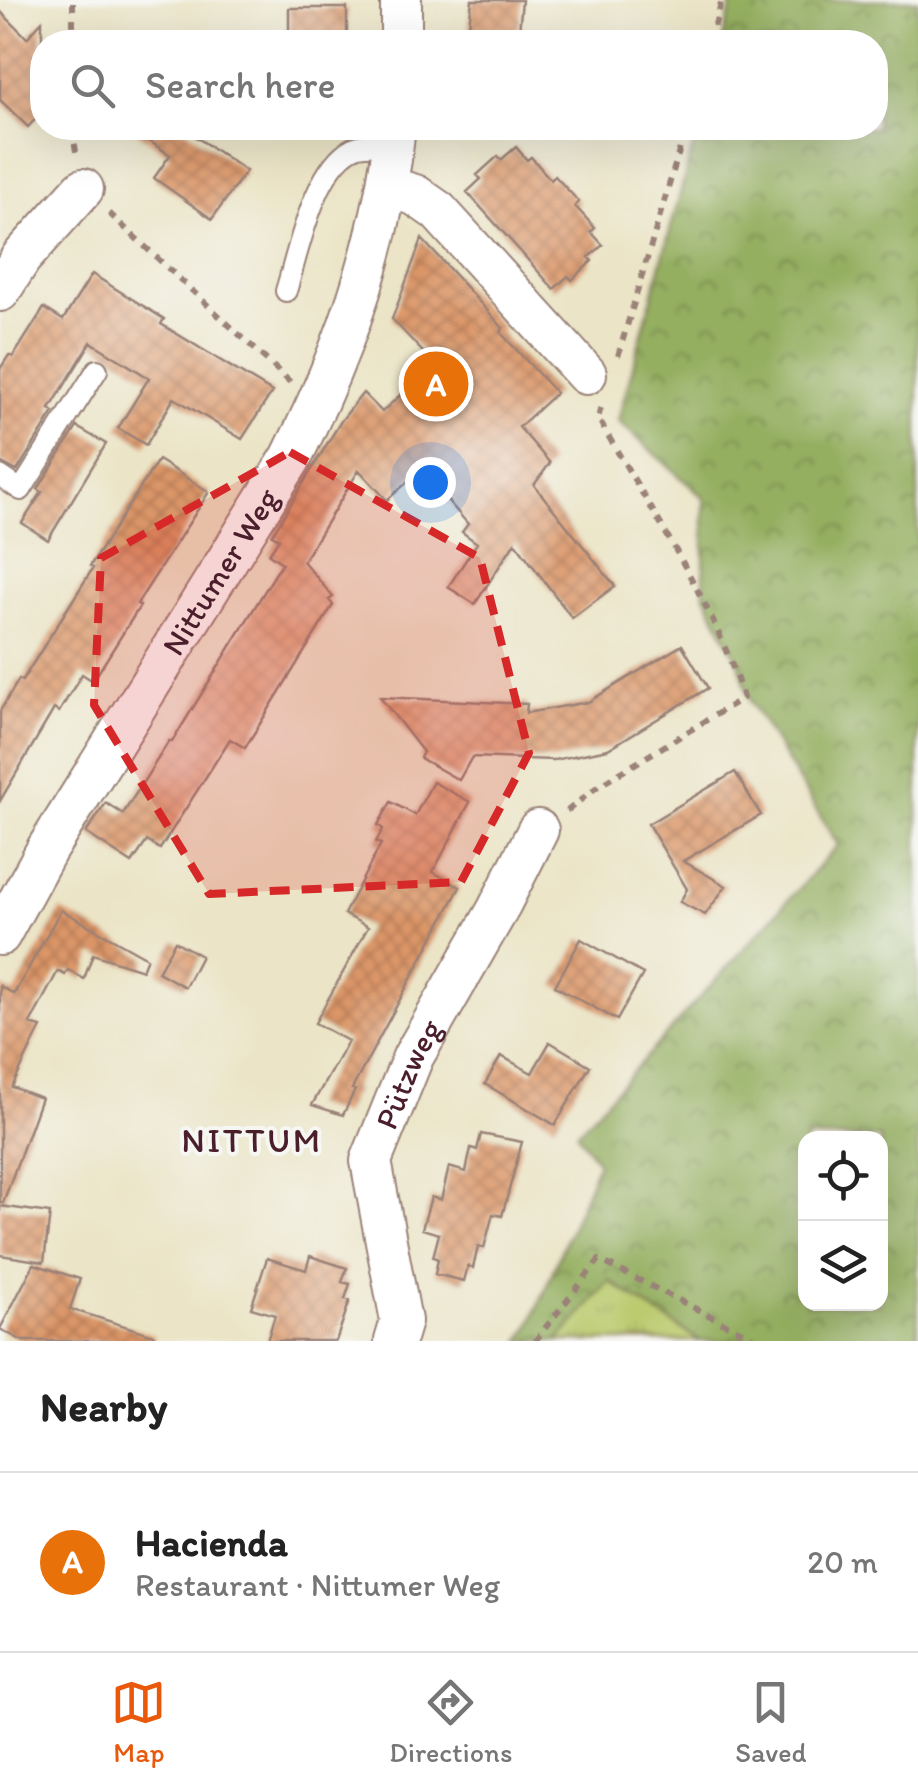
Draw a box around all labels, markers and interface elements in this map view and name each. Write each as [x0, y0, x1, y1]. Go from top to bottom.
search box [30, 30, 888, 140]
icon: search [65, 58, 120, 113]
text: Search here [145, 62, 336, 108]
pin: A [404, 346, 468, 422]
your location [405, 457, 456, 508]
street label: Nittumer Weg [154, 481, 287, 662]
street label: Pützweg [367, 1012, 450, 1134]
district label: NITTUM [181, 1119, 323, 1161]
map controls [798, 1131, 888, 1311]
button: locate [798, 1131, 888, 1221]
button: layers [798, 1221, 888, 1311]
text: Nearby [40, 1381, 167, 1432]
text: Hacienda [135, 1520, 288, 1566]
text: A [62, 1543, 83, 1581]
text: 20 m [807, 1543, 878, 1581]
text: Restaurant · Nittumer Weg [135, 1566, 500, 1604]
tab: Map [111, 1675, 166, 1769]
tab: Directions [389, 1675, 512, 1769]
tab: Saved [735, 1675, 807, 1769]

